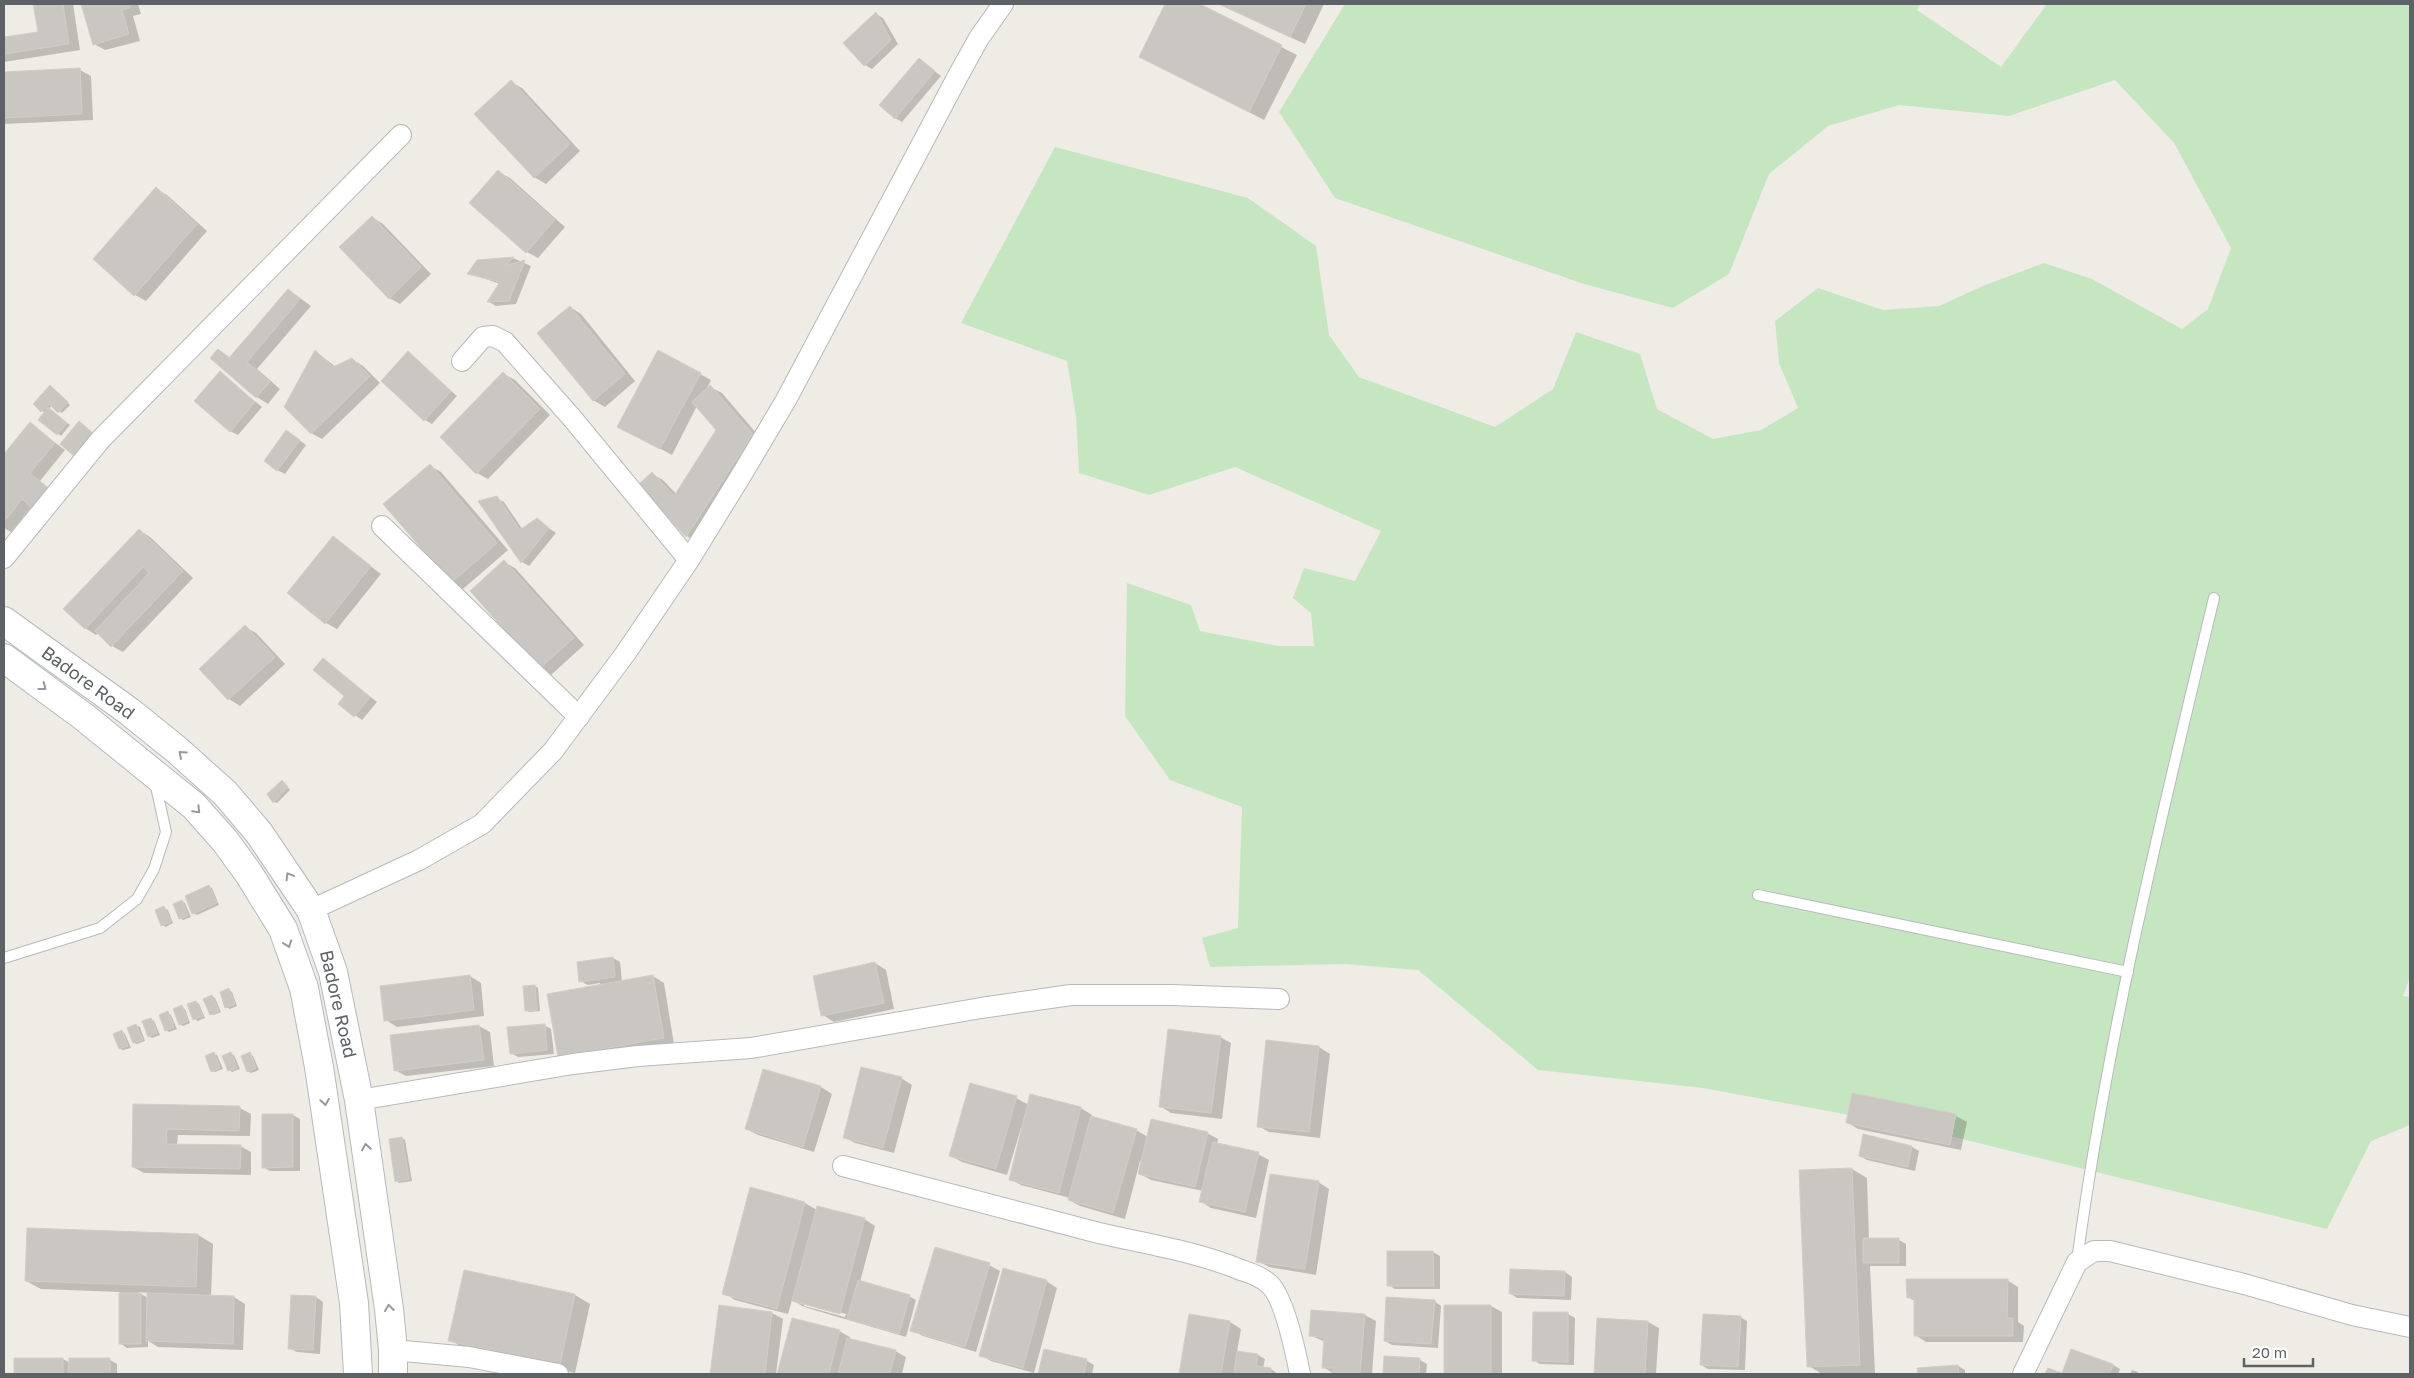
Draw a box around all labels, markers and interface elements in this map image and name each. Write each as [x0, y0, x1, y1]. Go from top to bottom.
street label: Badore Road [38, 641, 140, 723]
one-way arrow [37, 681, 47, 690]
one-way arrow [179, 751, 188, 760]
one-way arrow [191, 804, 200, 813]
one-way arrow [285, 872, 295, 881]
one-way arrow [282, 939, 292, 948]
street label: Badore Road [316, 948, 362, 1060]
one-way arrow [319, 1097, 329, 1106]
one-way arrow [362, 1143, 372, 1152]
one-way arrow [384, 1304, 395, 1312]
scale bar [2244, 1336, 2313, 1368]
text: 20 m [2252, 1343, 2287, 1361]

